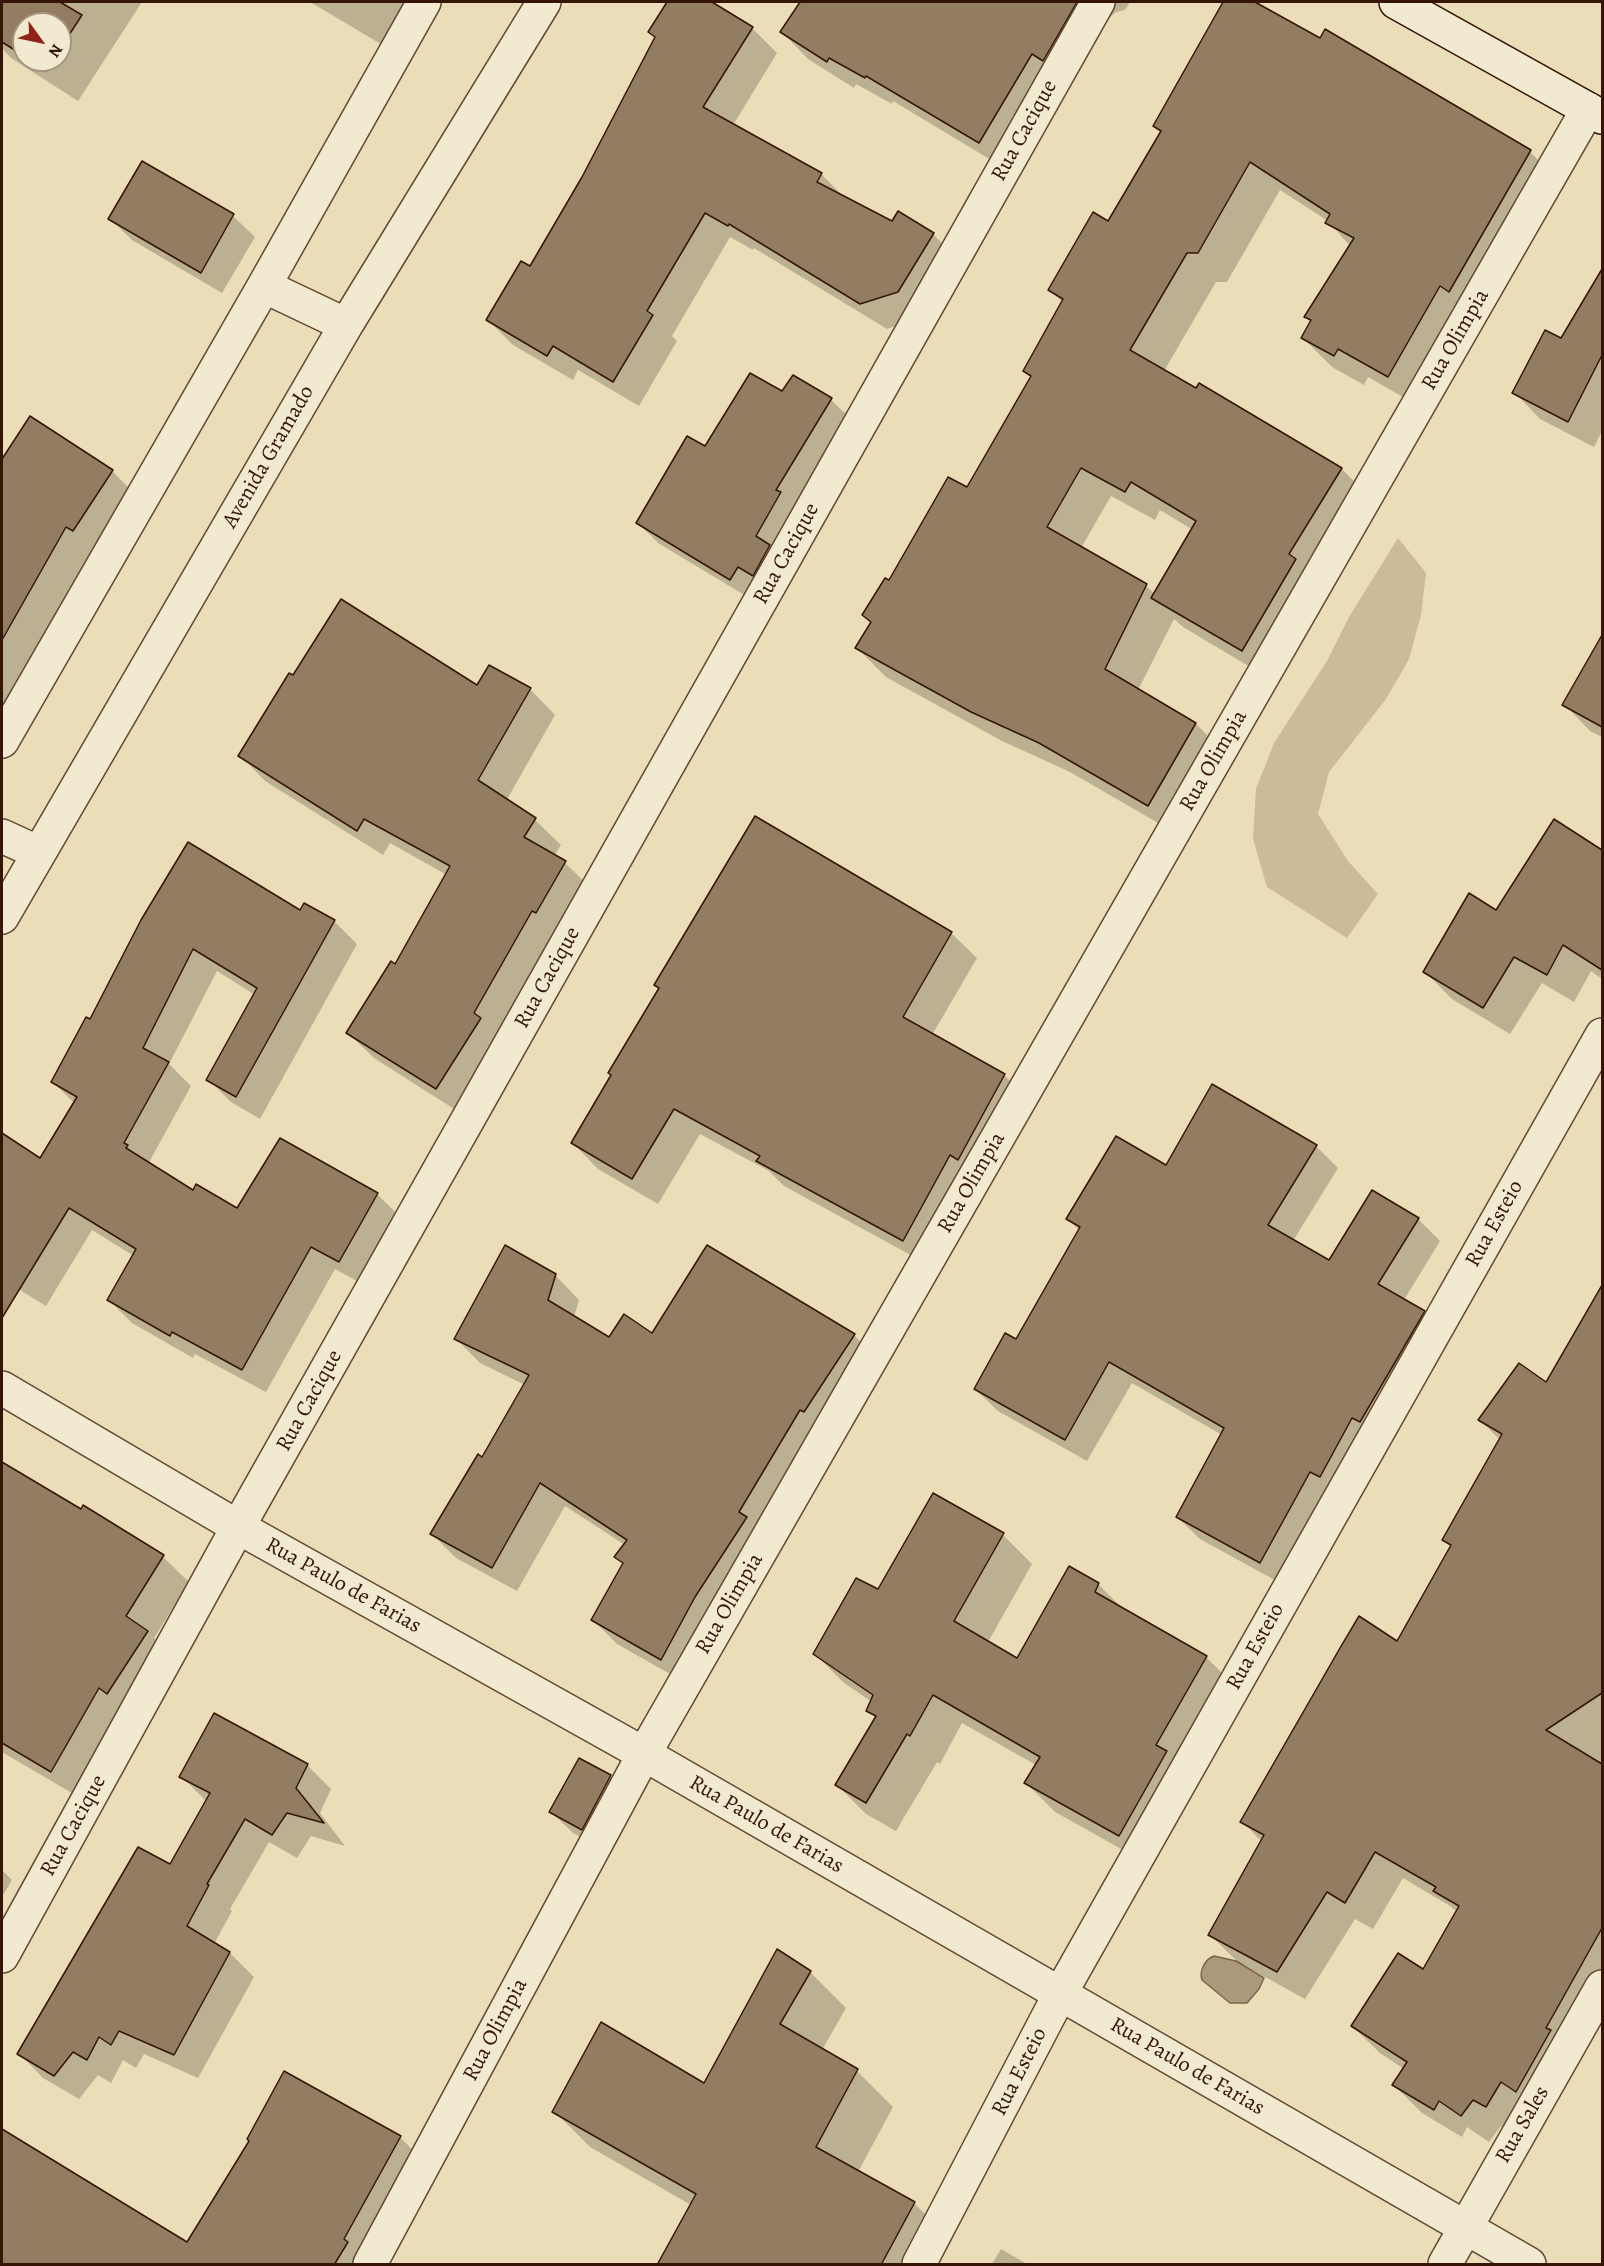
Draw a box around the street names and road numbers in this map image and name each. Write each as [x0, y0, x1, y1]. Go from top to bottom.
street label: Rua Cacique [986, 76, 1064, 186]
street label: Rua Olimpia [1416, 285, 1496, 395]
street label: Avenida Gramado [217, 381, 321, 533]
street label: Rua Cacique [748, 499, 826, 609]
street label: Rua Olimpia [1174, 706, 1254, 816]
street label: Rua Cacique [509, 923, 587, 1033]
street label: Rua Olimpia [932, 1128, 1012, 1238]
street label: Rua Esteio [1460, 1176, 1530, 1272]
street label: Rua Cacique [271, 1346, 349, 1456]
street label: Rua Paulo de Farias [260, 1532, 426, 1640]
street label: Rua Olimpia [690, 1549, 770, 1659]
street label: Rua Esteio [1221, 1599, 1291, 1695]
street label: Rua Paulo de Farias [684, 1770, 848, 1880]
street label: Rua Cacique [35, 1771, 113, 1881]
street label: Rua Olimpia [458, 1974, 534, 2086]
street label: Rua Paulo de Farias [1105, 2012, 1269, 2122]
street label: Rua Esteio [987, 2024, 1053, 2120]
street label: Rua Sales [1490, 2082, 1556, 2168]

